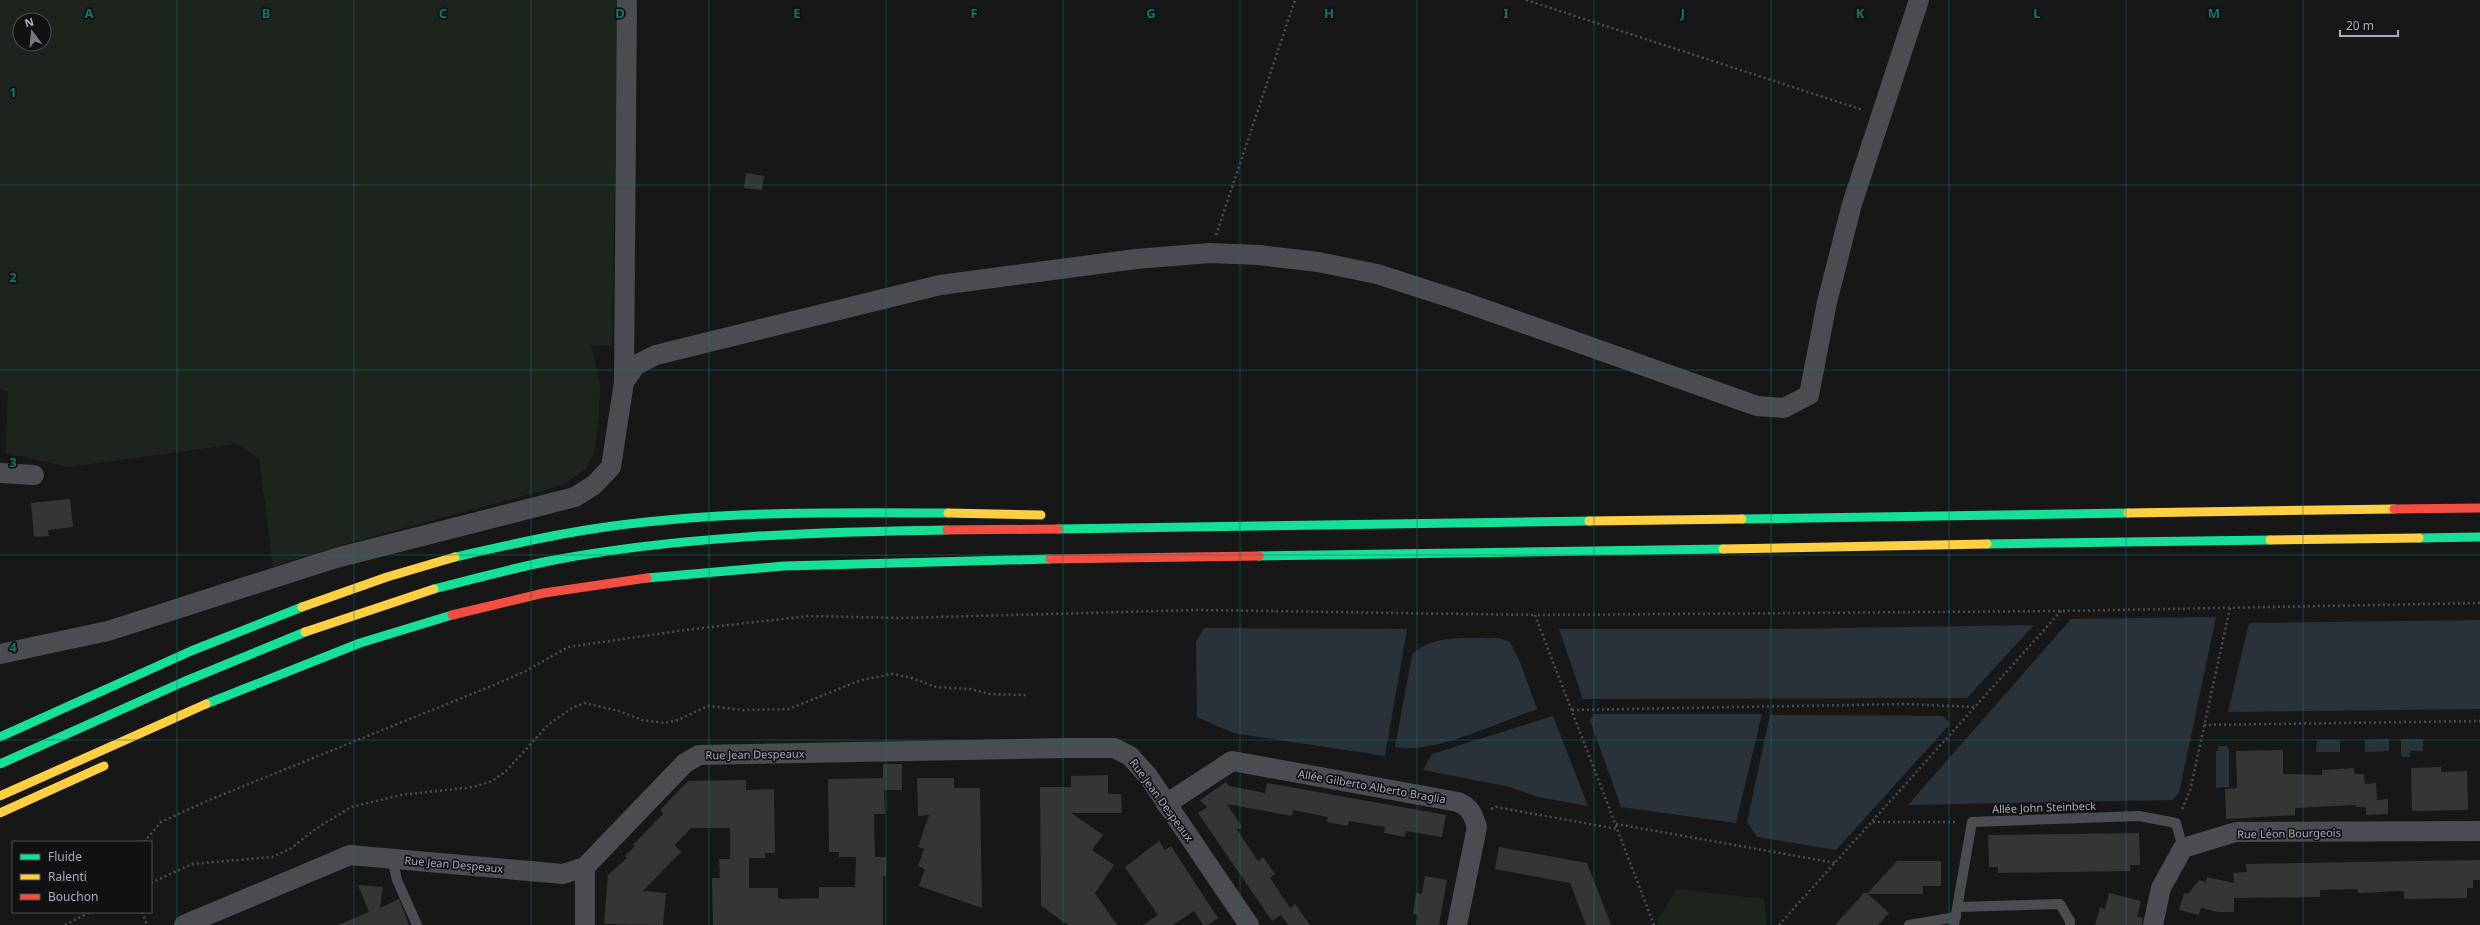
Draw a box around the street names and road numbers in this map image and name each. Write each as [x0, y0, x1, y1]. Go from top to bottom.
street label: Rue Jean Despeaux [705, 746, 805, 762]
street label: Rue Jean Despeaux [1127, 756, 1197, 845]
street label: Allée Gilberto Alberto Braglia [1297, 766, 1447, 806]
street label: Allée John Steinbeck [1992, 798, 2096, 816]
street label: Rue Léon Bourgeois [2237, 825, 2341, 841]
street label: Rue Jean Despeaux [404, 852, 504, 876]

